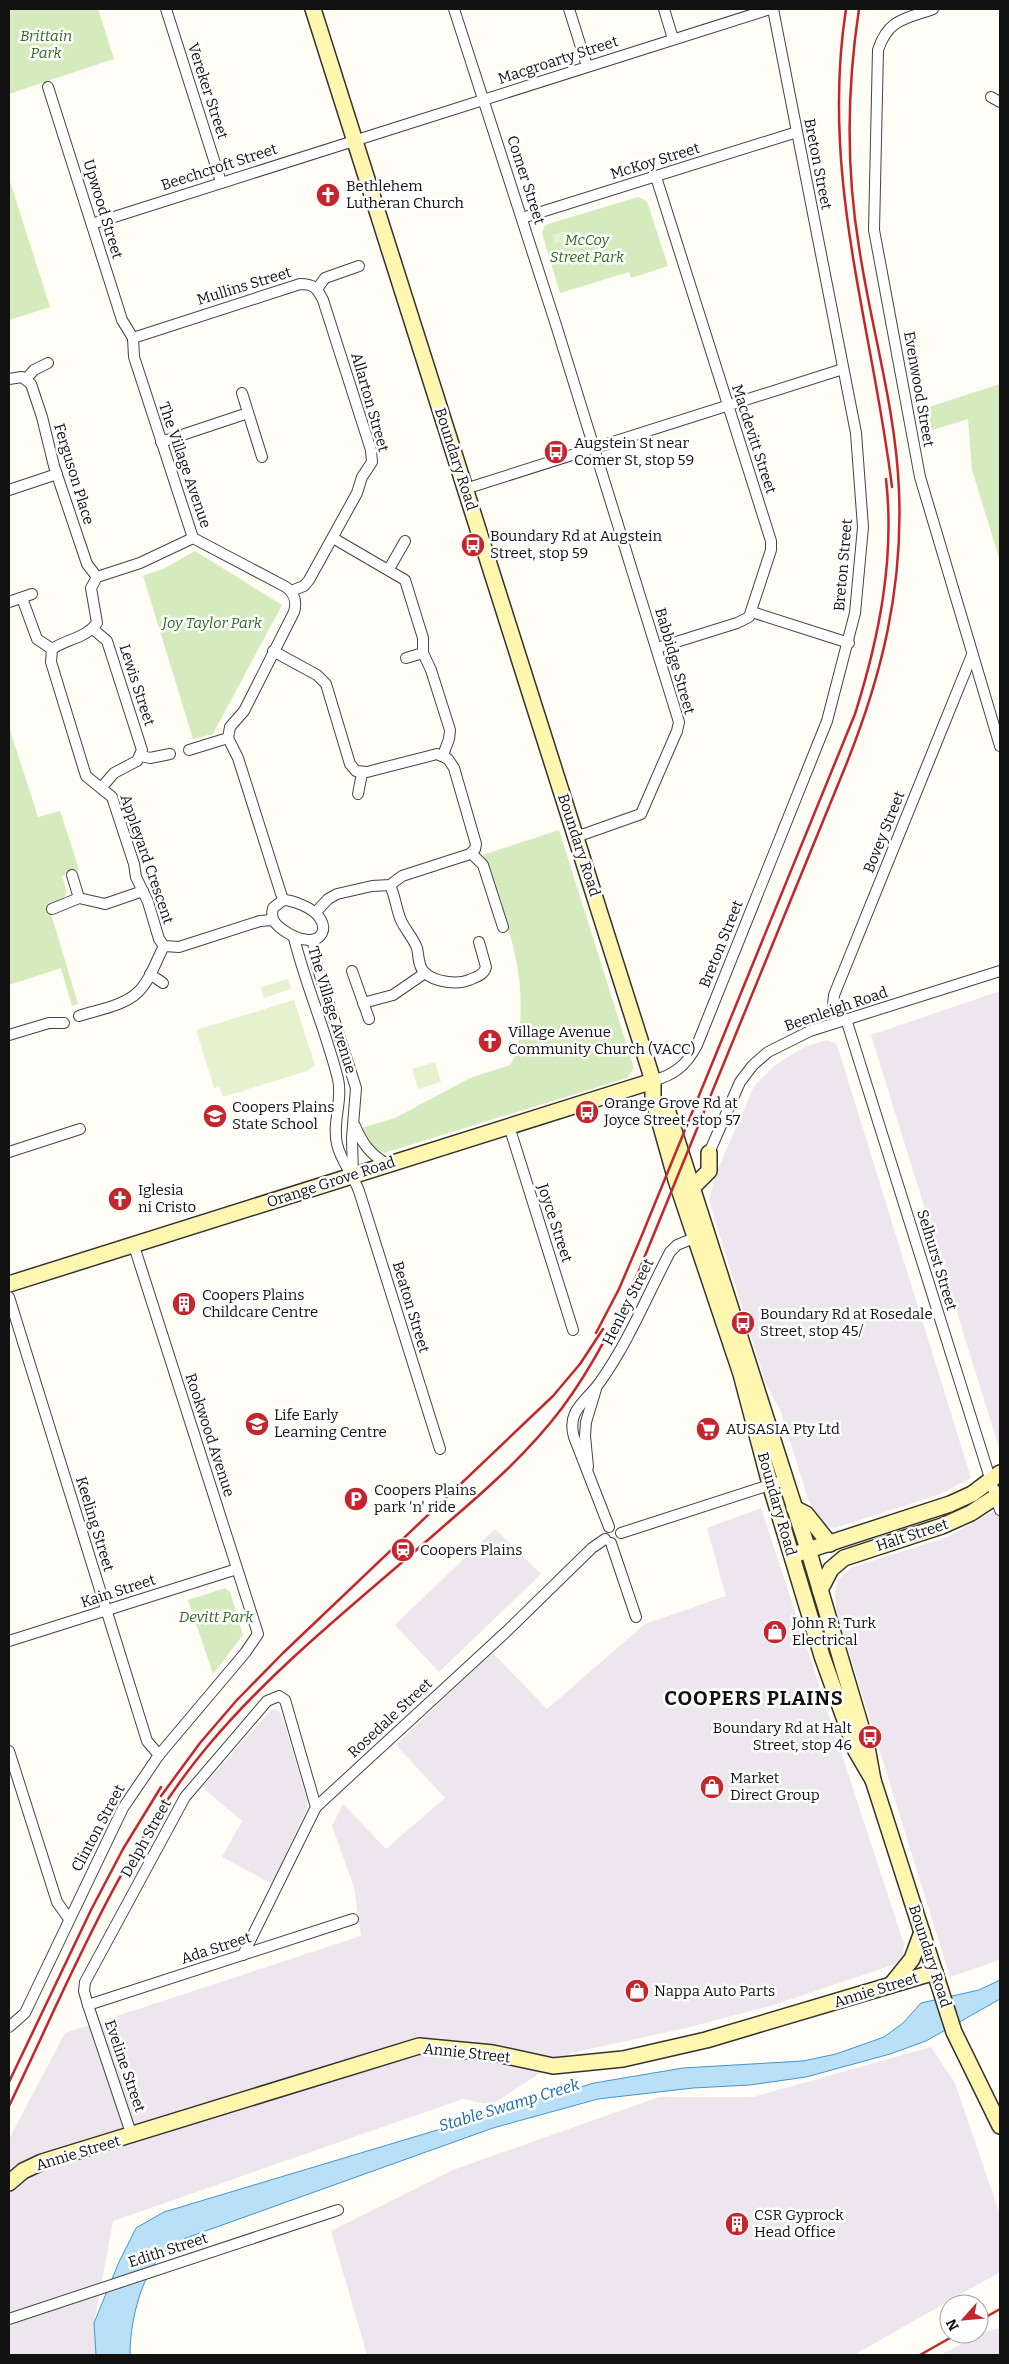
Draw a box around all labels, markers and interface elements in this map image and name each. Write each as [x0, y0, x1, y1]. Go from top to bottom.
park label: Brittain Park [20, 27, 72, 62]
street label: Macgroarty Street [496, 32, 621, 88]
street label: Vereker Street [184, 41, 232, 142]
street label: Breton Street [800, 117, 836, 212]
street label: Comer Street [503, 133, 549, 227]
street label: McKoy Street [608, 139, 702, 183]
street label: Beechcroft Street [159, 140, 280, 194]
street label: Upwood Street [79, 157, 127, 261]
place label: Bethlehem Lutheran Church [346, 177, 465, 212]
church icon: Bethlehem Lutheran Church [315, 182, 341, 208]
park label: McCoy Street Park [550, 231, 625, 266]
street label: Mullins Street [195, 263, 294, 309]
street label: Evenwood Street [900, 330, 938, 449]
street label: Allarton Street [347, 350, 393, 454]
street label: Macdevitt Street [728, 382, 780, 497]
street label: The Village Avenue [155, 400, 215, 530]
street label: Boundary Road [431, 405, 481, 513]
street label: Ferguson Place [50, 421, 98, 527]
place label: Augstein St near Comer St, stop 59 [574, 434, 694, 469]
bus stop icon: Augstein St near Comer St, stop 59 [543, 439, 569, 465]
street label: Breton Street [830, 518, 856, 612]
place label: Boundary Rd at Augstein Street, stop 59 [490, 527, 662, 562]
bus stop icon: Boundary Rd at Augstein Street, stop 59 [460, 532, 486, 558]
street label: Babbidge Street [651, 606, 699, 717]
park label: Joy Taylor Park [160, 614, 263, 632]
street label: Lewis Street [115, 642, 159, 729]
street label: Bovey Street [859, 788, 909, 876]
street label: Boundary Road [554, 791, 604, 899]
street label: Appleyard Crescent [116, 792, 178, 927]
street label: Breton Street [695, 897, 747, 990]
street label: The Village Avenue [304, 944, 360, 1076]
street label: Beenleigh Road [782, 983, 890, 1035]
place label: Village Avenue Community Church (VACC) [508, 1023, 695, 1058]
church icon: Village Avenue Community Church (VACC) [477, 1028, 503, 1054]
place label: Orange Grove Rd at Joyce Street, stop 57 [603, 1094, 741, 1129]
place label: Coopers Plains State School [232, 1098, 334, 1133]
bus stop icon: Orange Grove Rd at Joyce Street, stop 57 [574, 1099, 600, 1125]
school or university icon: Coopers Plains State School [202, 1103, 228, 1129]
street label: Orange Grove Road [265, 1153, 398, 1211]
street label: Joyce Street [534, 1180, 576, 1265]
place label: Iglesia ni Cristo [138, 1181, 196, 1216]
church icon: Iglesia ni Cristo [107, 1186, 133, 1212]
street label: Selhurst Street [913, 1207, 961, 1313]
street label: Henley Street [598, 1255, 658, 1348]
street label: Beaton Street [389, 1259, 434, 1355]
place label: Coopers Plains Childcare Centre [202, 1286, 318, 1321]
building icon: Coopers Plains Childcare Centre [171, 1291, 197, 1317]
place label: Boundary Rd at Rosedale Street, stop 45/ [760, 1305, 933, 1340]
bus stop icon: Boundary Rd at Rosedale Street, stop 45/ [730, 1310, 756, 1336]
street label: Rookwood Avenue [182, 1371, 238, 1499]
place label: Life Early Learning Centre [274, 1406, 387, 1441]
school or university icon: Life Early Learning Centre [244, 1411, 270, 1437]
supermarket icon: AUSASIA Pty Ltd [695, 1416, 721, 1442]
place label: AUSASIA Pty Ltd [726, 1420, 840, 1438]
street label: Boundary Road [754, 1450, 800, 1558]
street label: Keeling Street [72, 1474, 118, 1574]
place label: Coopers Plains park 'n' ride [374, 1481, 476, 1516]
parking icon: Coopers Plains park 'n' ride [343, 1486, 369, 1512]
street label: Halt Street [874, 1515, 951, 1555]
station icon: Coopers Plains [390, 1537, 416, 1563]
place label: Coopers Plains [420, 1541, 522, 1559]
street label: Kain Street [78, 1570, 158, 1612]
park label: Devitt Park [179, 1608, 254, 1626]
place label: John R. Turk Electrical [791, 1614, 876, 1649]
shop icon: John R. Turk Electrical [762, 1619, 788, 1645]
street label: Rosedale Street [344, 1674, 436, 1762]
district label: COOPERS PLAINS [664, 1686, 844, 1710]
place label: Boundary Rd at Halt Street, stop 46 [713, 1719, 853, 1754]
bus stop icon: Boundary Rd at Halt Street, stop 46 [857, 1724, 883, 1750]
place label: Market Direct Group [730, 1769, 820, 1804]
shop icon: Market Direct Group [699, 1774, 725, 1800]
street label: Clinton Street [67, 1781, 129, 1875]
street label: Delph Street [117, 1795, 175, 1880]
street label: Boundary Road [905, 1902, 955, 2010]
street label: Ada Street [179, 1928, 254, 1968]
street label: Annie Street [832, 1968, 921, 2011]
shop icon: Nappa Auto Parts [624, 1978, 650, 2004]
place label: Nappa Auto Parts [654, 1982, 775, 2000]
street label: Eveline Street [101, 2017, 149, 2115]
street label: Annie Street [423, 2039, 512, 2067]
water label: Stable Swamp Creek [436, 2074, 582, 2135]
street label: Annie Street [34, 2131, 123, 2174]
place label: CSR Gyprock Head Office [754, 2206, 844, 2241]
building icon: CSR Gyprock Head Office [724, 2211, 750, 2237]
street label: Edith Street [126, 2229, 211, 2271]
north arrow [939, 2294, 989, 2344]
text: N [943, 2316, 963, 2333]

